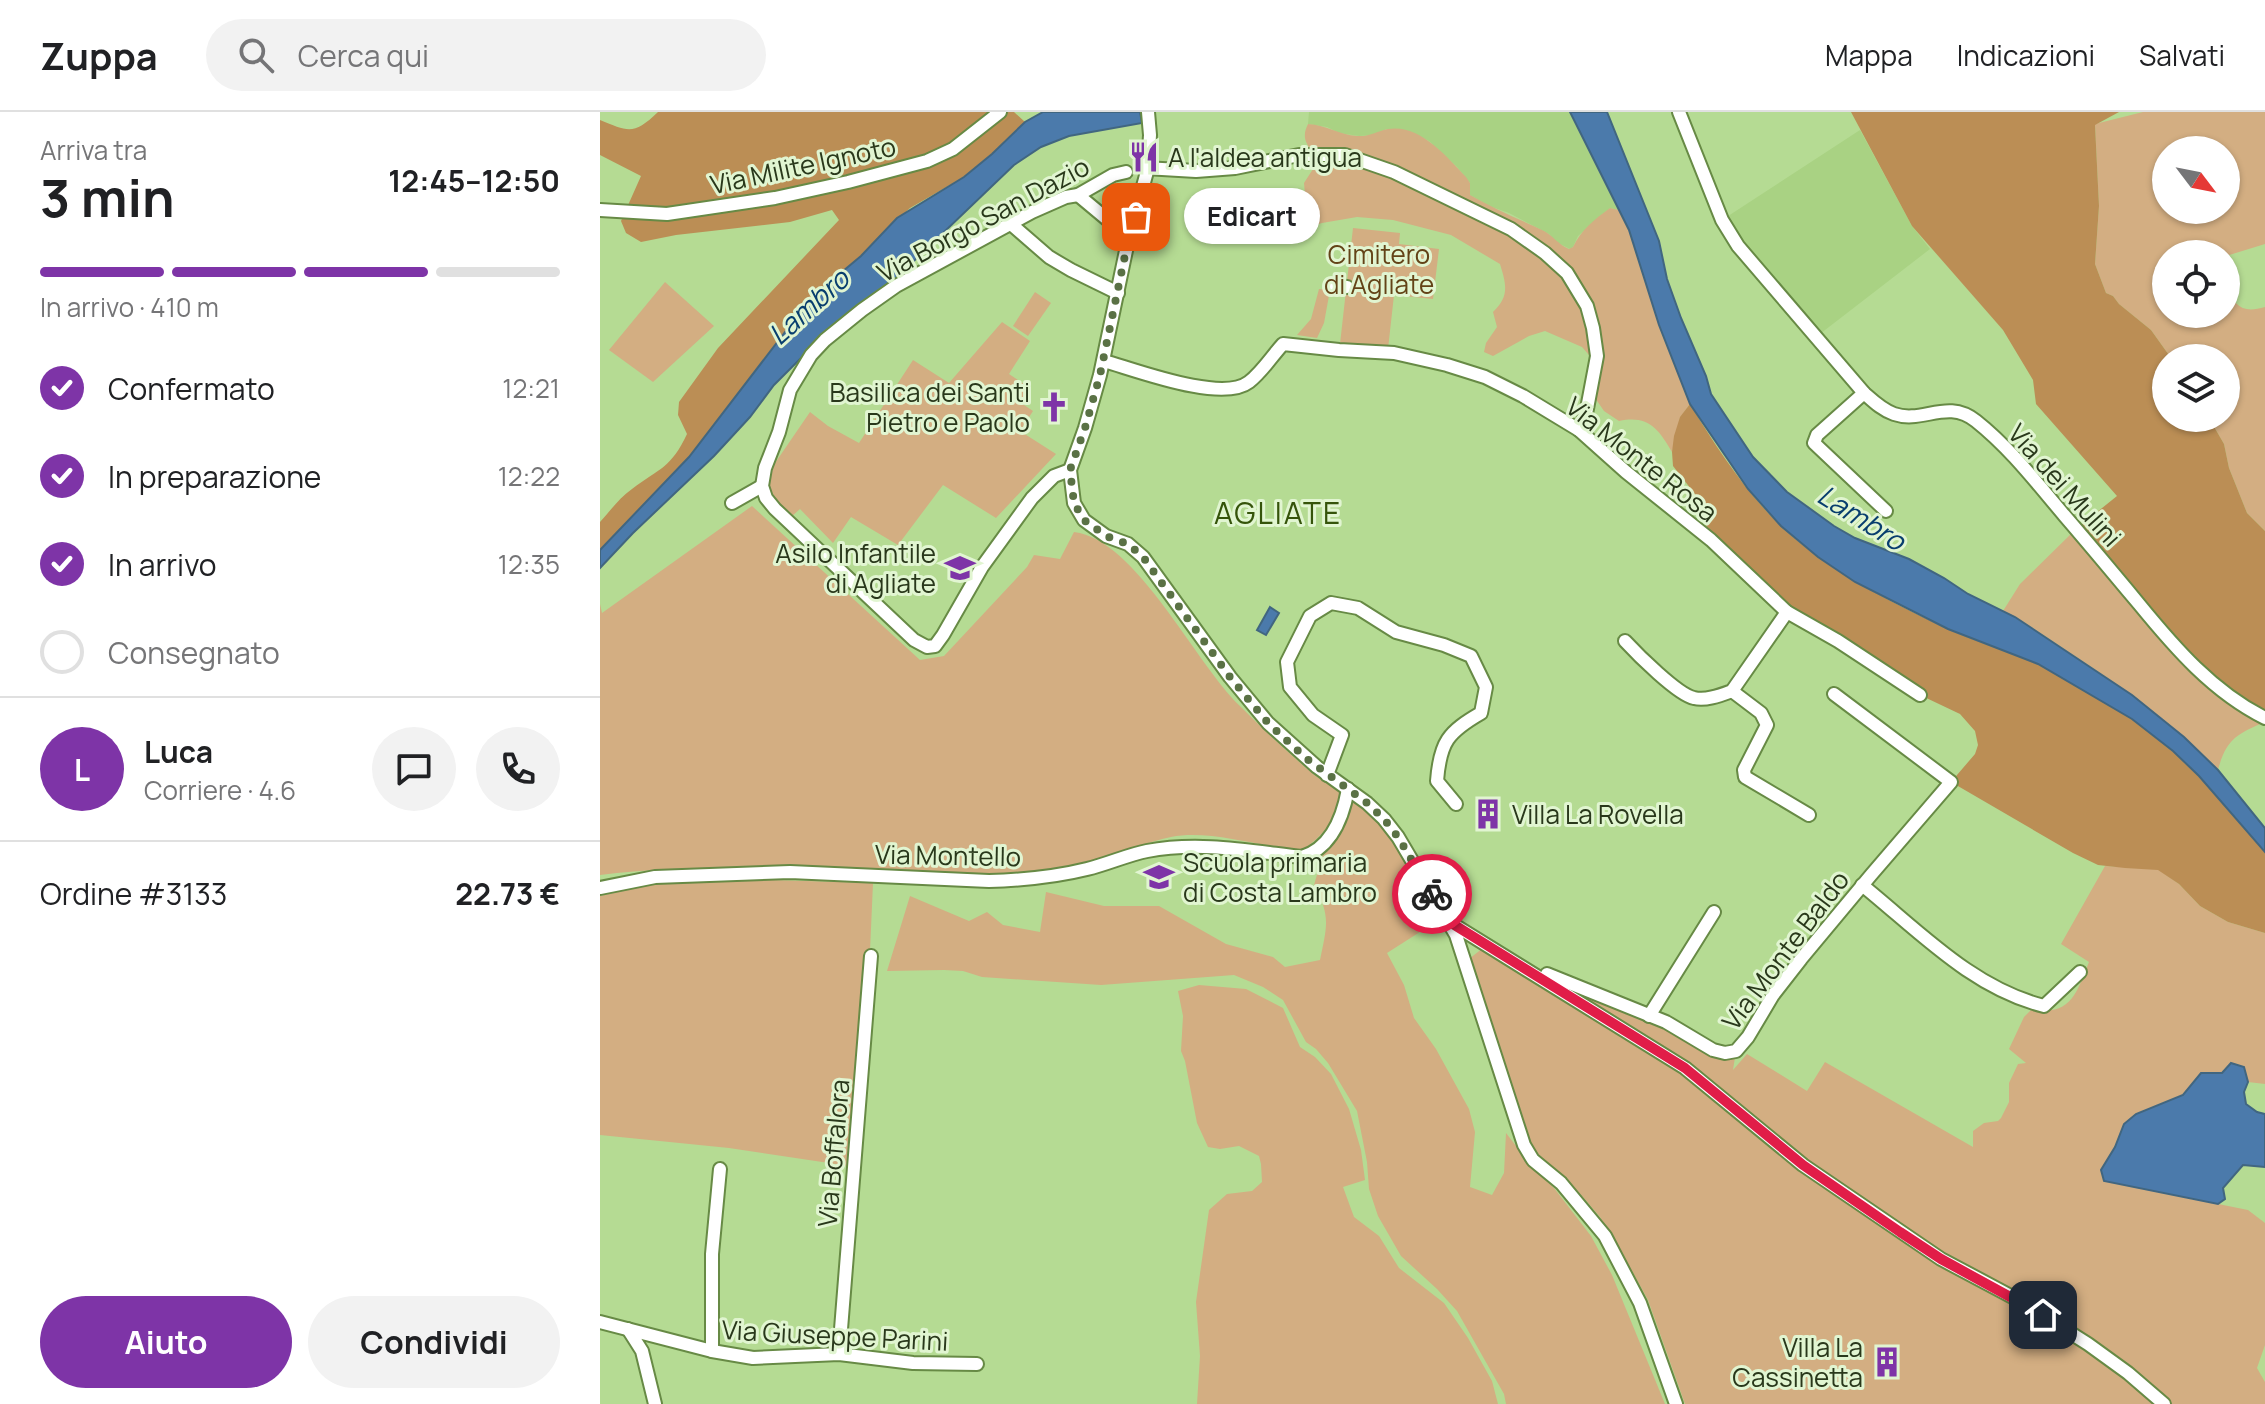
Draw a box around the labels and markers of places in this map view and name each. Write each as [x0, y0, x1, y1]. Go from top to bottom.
place label: A l'aldea antigua [1168, 139, 1362, 175]
restaurant icon: A l'aldea antigua [1127, 140, 1161, 174]
pin [1102, 183, 1170, 251]
callout: Edicart [1184, 189, 1320, 245]
place label: Basilica dei Santi Pietro e Paolo [830, 374, 1030, 440]
church icon: Basilica dei Santi Pietro e Paolo [1037, 390, 1071, 424]
place label: Asilo Infantile di Agliate [775, 535, 936, 601]
school or university icon: Asilo Infantile di Agliate [943, 551, 977, 585]
place label: Villa La Rovella [1512, 796, 1684, 832]
building icon: Villa La Rovella [1471, 797, 1505, 831]
place label: Scuola primaria di Costa Lambro [1183, 844, 1377, 910]
school or university icon: Scuola primaria di Costa Lambro [1142, 860, 1176, 894]
pin [2009, 1281, 2077, 1349]
place label: Villa La Cassinetta [1732, 1329, 1863, 1395]
building icon: Villa La Cassinetta [1870, 1345, 1904, 1379]

